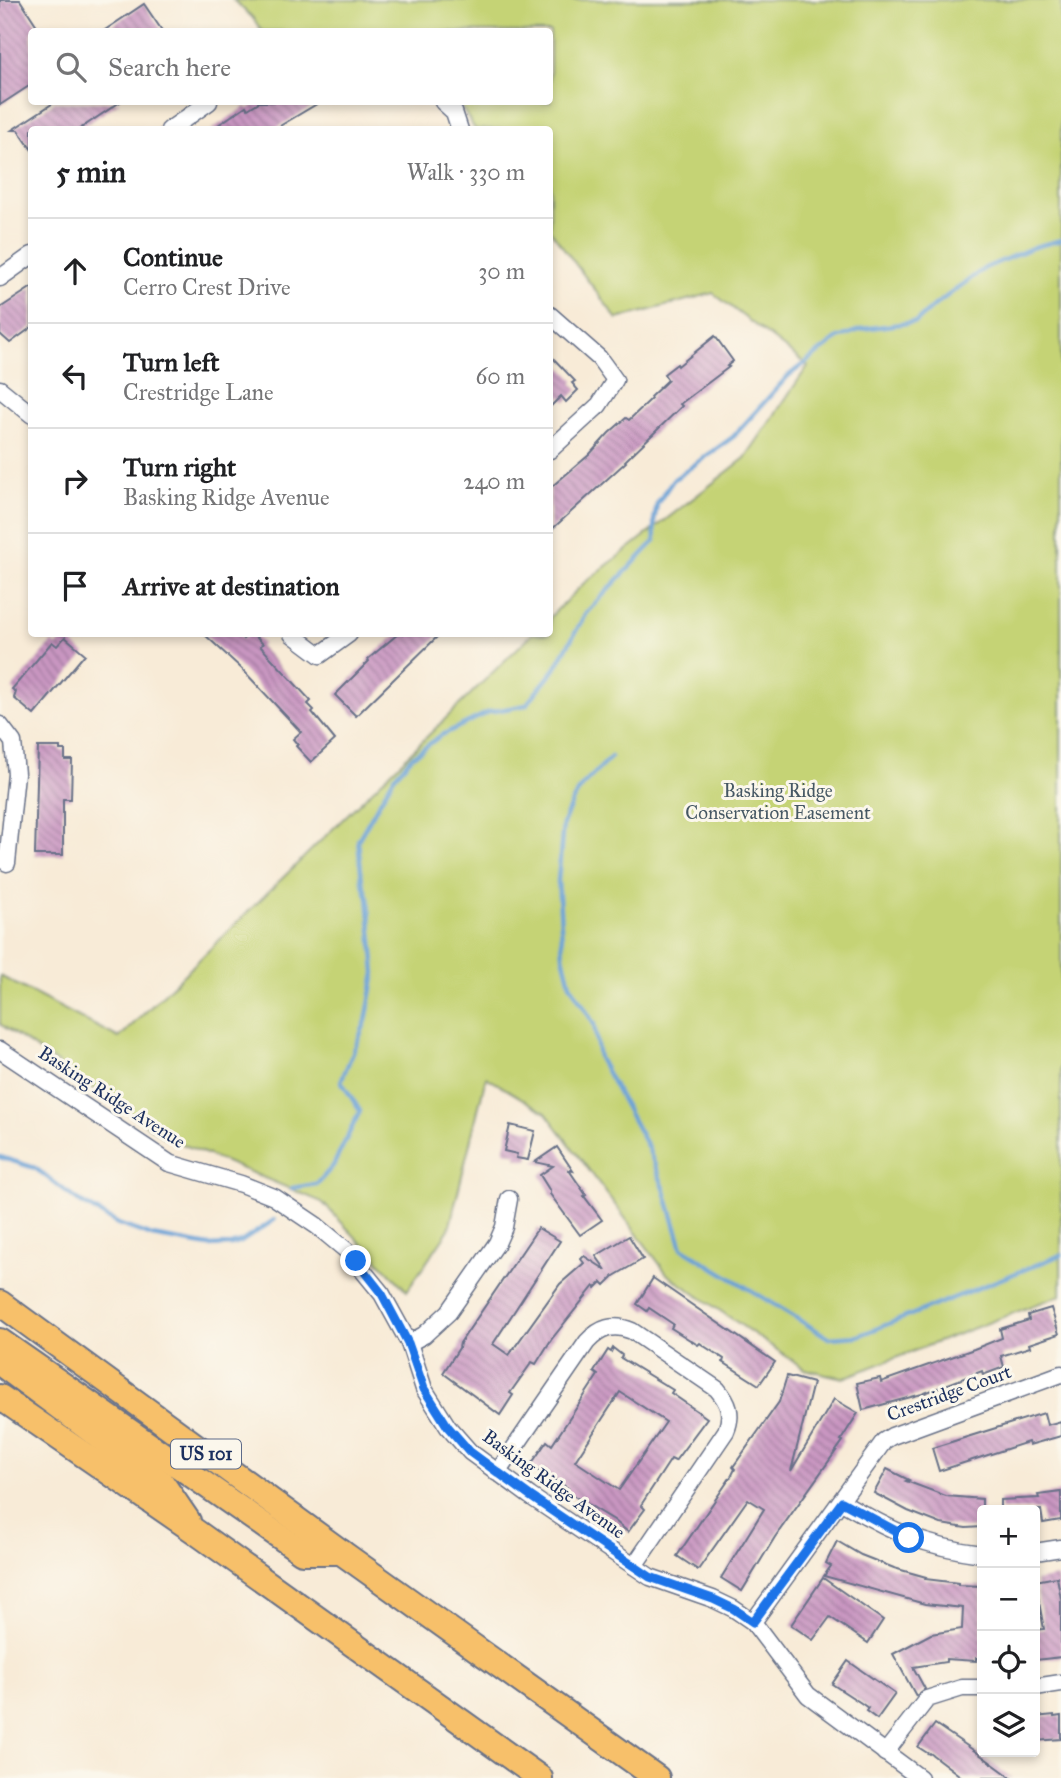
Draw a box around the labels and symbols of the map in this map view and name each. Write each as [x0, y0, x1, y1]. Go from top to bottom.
park label: Basking Ridge Conservation Easement [685, 779, 871, 824]
street label: Basking Ridge Avenue [34, 1041, 190, 1154]
route end [340, 1245, 371, 1276]
street label: Crestridge Court [884, 1360, 1015, 1427]
street label: Basking Ridge Avenue [478, 1425, 630, 1544]
road number: US 101 [171, 1440, 241, 1469]
route start [893, 1522, 924, 1553]

